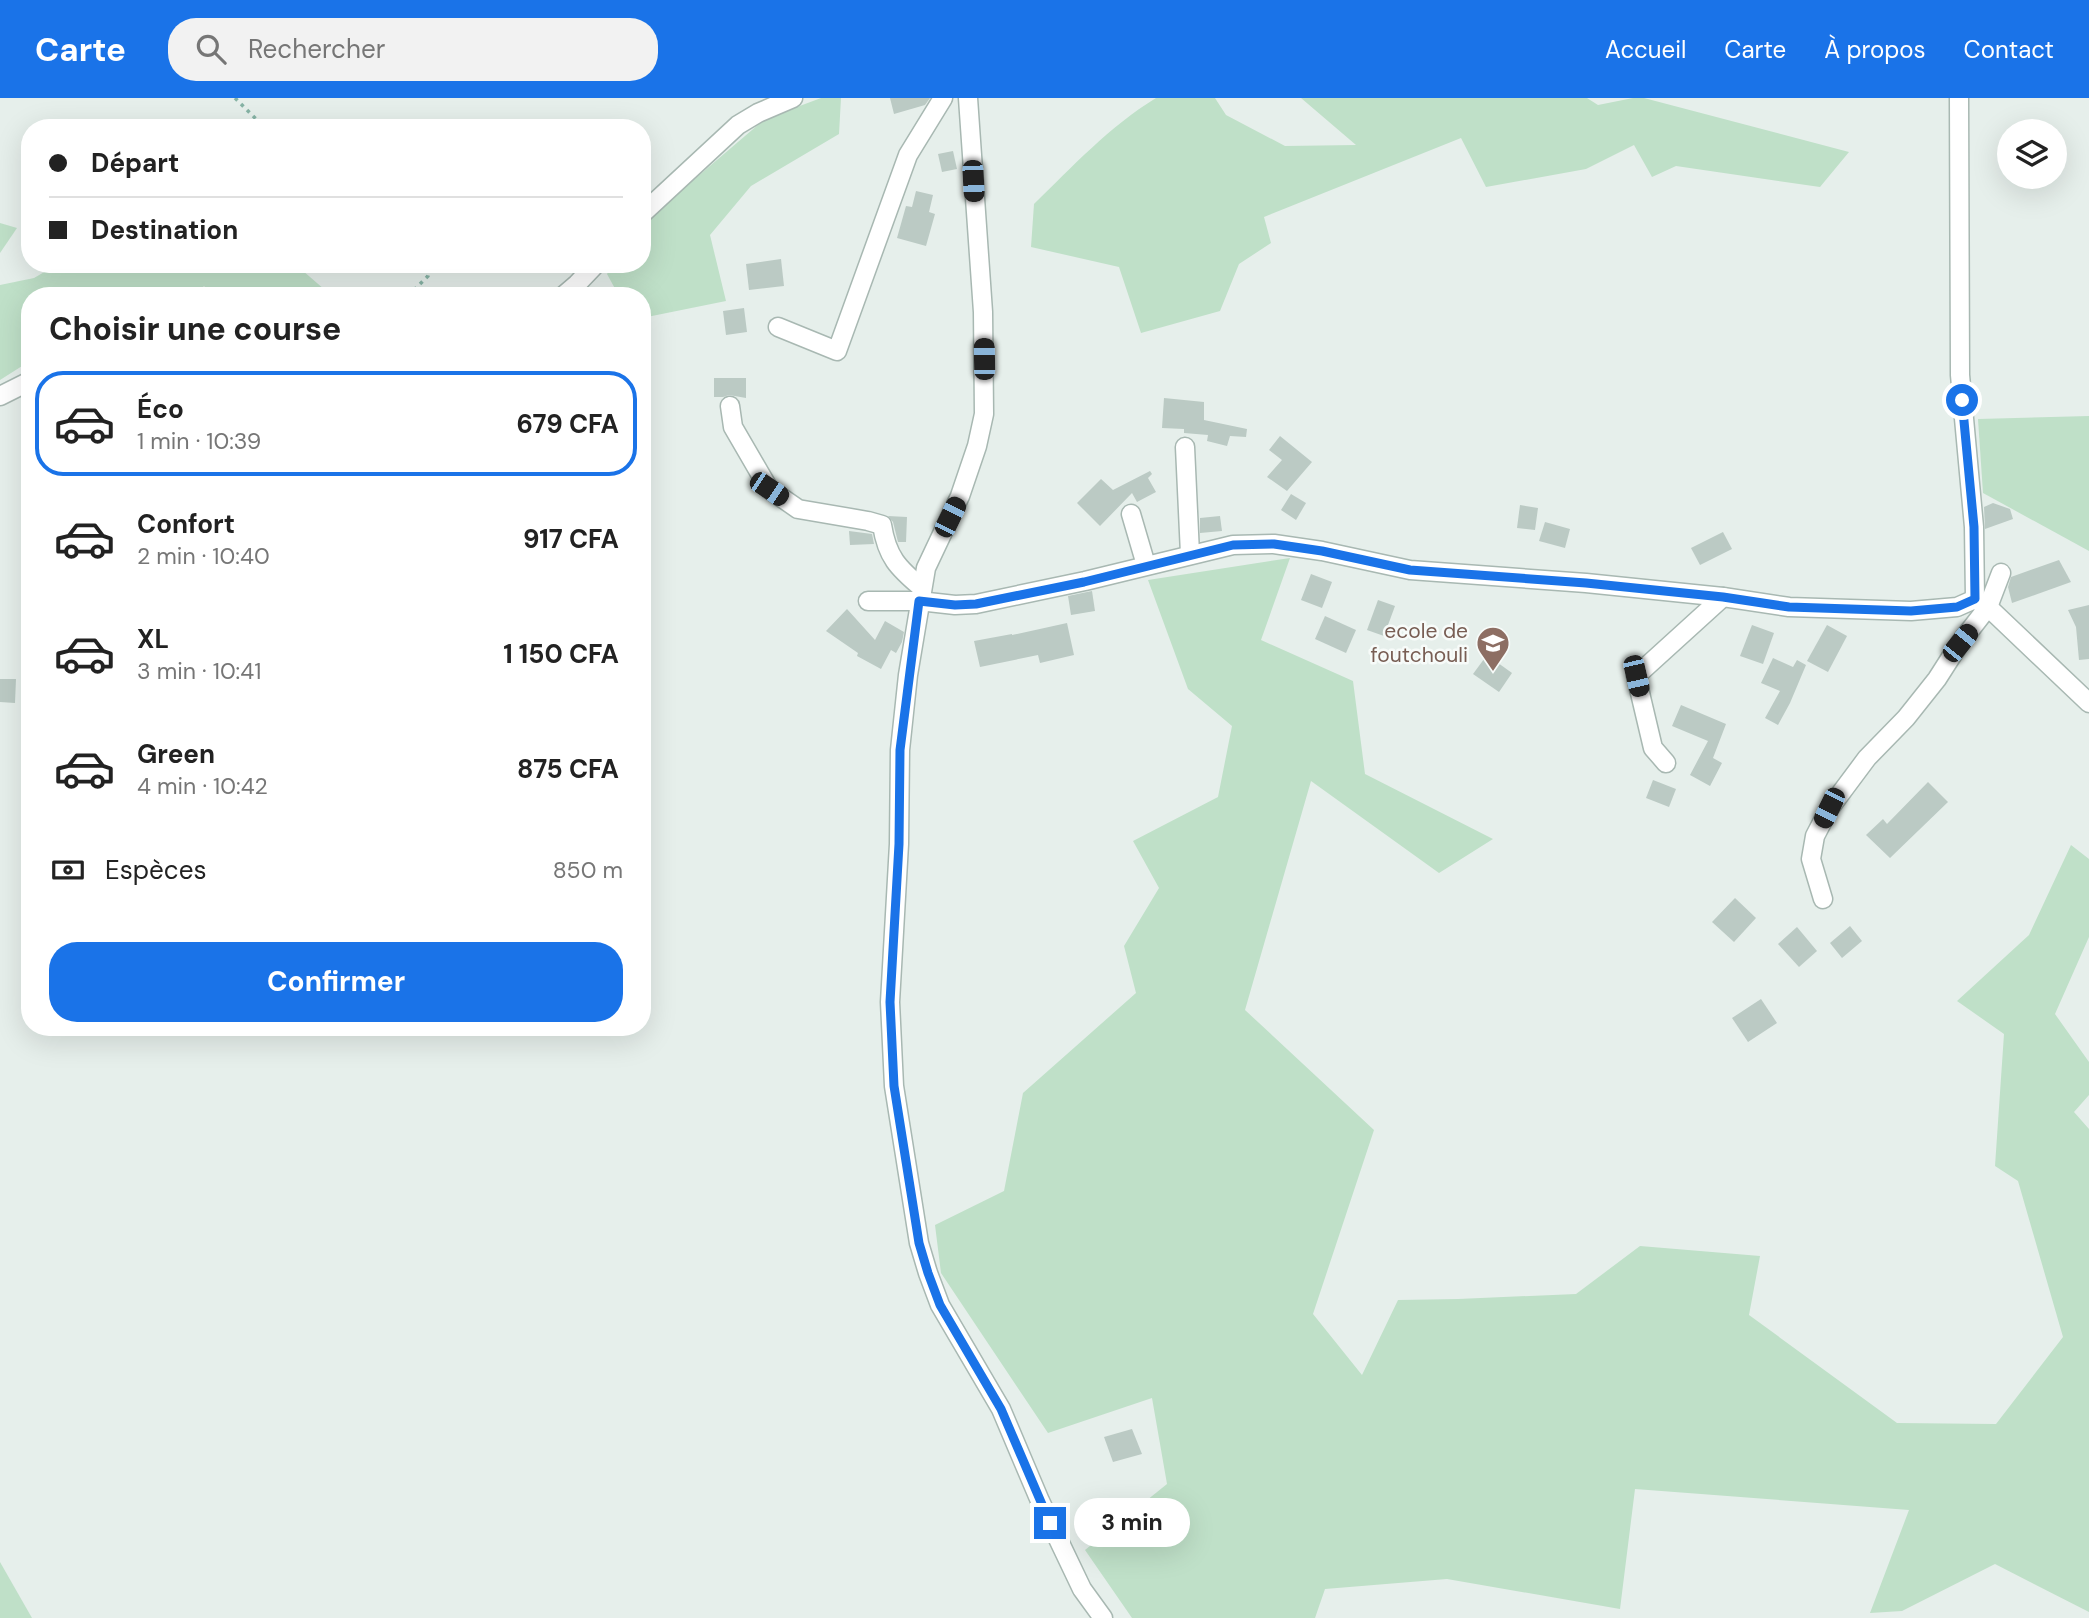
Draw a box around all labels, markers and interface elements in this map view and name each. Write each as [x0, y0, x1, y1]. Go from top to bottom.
search box [168, 18, 658, 81]
text: Carte [35, 28, 126, 71]
icon: search [192, 30, 230, 68]
text: Rechercher [248, 32, 385, 66]
text: Accueil [1605, 34, 1686, 65]
text: Carte [1724, 34, 1786, 65]
text: À propos [1824, 34, 1926, 65]
text: Contact [1964, 34, 2054, 65]
map controls [1997, 119, 2067, 189]
button: layers [1997, 119, 2067, 189]
text: Départ [91, 146, 179, 180]
car [962, 159, 985, 203]
text: Destination [91, 213, 238, 247]
text: Choisir une course [49, 308, 341, 350]
car [974, 338, 995, 380]
route start [1946, 384, 1978, 416]
icon: car [53, 392, 116, 455]
text: Éco [137, 392, 184, 426]
text: 679 CFA [516, 407, 619, 441]
text: 1 min · 10:39 [137, 426, 261, 456]
car [746, 469, 793, 509]
car [932, 494, 969, 540]
icon: car [53, 507, 116, 570]
text: Confort [137, 507, 235, 541]
text: 917 CFA [523, 522, 619, 556]
text: 2 min · 10:40 [137, 541, 270, 571]
place label: ecole de foutchouli [1371, 617, 1468, 669]
car [1939, 620, 1982, 666]
icon: car [53, 622, 116, 685]
text: XL [137, 622, 169, 656]
school or university icon: ecole de foutchouli [1474, 624, 1512, 673]
text: 1 150 CFA [503, 637, 619, 671]
car [1622, 653, 1651, 699]
text: 3 min · 10:41 [137, 656, 261, 686]
icon: car [53, 737, 116, 800]
text: Green [137, 737, 215, 771]
text: 875 CFA [517, 752, 619, 786]
text: 4 min · 10:42 [137, 771, 268, 801]
car [1811, 785, 1848, 831]
icon: cash [49, 851, 87, 889]
text: Espèces [105, 853, 206, 887]
text: 850 m [553, 855, 623, 885]
button: Confirmer [49, 942, 623, 1022]
callout: 3 min [1074, 1498, 1190, 1548]
route end [1034, 1507, 1066, 1539]
text: 3 min [1101, 1507, 1163, 1537]

